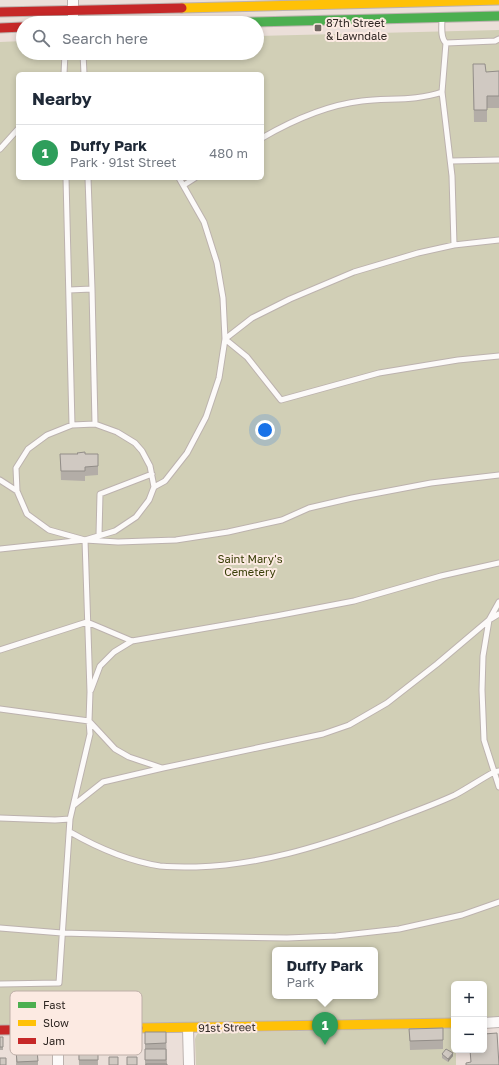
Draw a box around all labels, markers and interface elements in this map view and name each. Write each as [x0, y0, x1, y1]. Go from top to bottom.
search box [16, 16, 264, 60]
place label: 87th Street & Lawndale [326, 16, 387, 42]
marker: 87th Street & Lawndale [313, 23, 323, 33]
icon: search [30, 27, 52, 49]
text: Search here [62, 29, 148, 47]
text: Nearby [32, 88, 92, 109]
text: Duffy Park [70, 136, 147, 154]
text: 1 [42, 145, 48, 161]
text: 480 m [209, 145, 248, 161]
text: Park · 91st Street [70, 154, 177, 170]
your location [255, 420, 275, 440]
park label: Saint Mary's Cemetery [217, 552, 283, 578]
popup [272, 947, 378, 999]
text: Duffy Park [286, 956, 364, 974]
text: Park [286, 974, 315, 990]
map controls [451, 981, 487, 1053]
button: + [451, 981, 487, 1017]
legend [10, 991, 142, 1055]
text: Fast [43, 998, 66, 1011]
pin: 1 [312, 1012, 338, 1045]
text: Slow [43, 1016, 69, 1029]
button: − [451, 1017, 487, 1053]
street label: 91st Street [198, 1020, 256, 1034]
text: Jam [43, 1034, 65, 1047]

